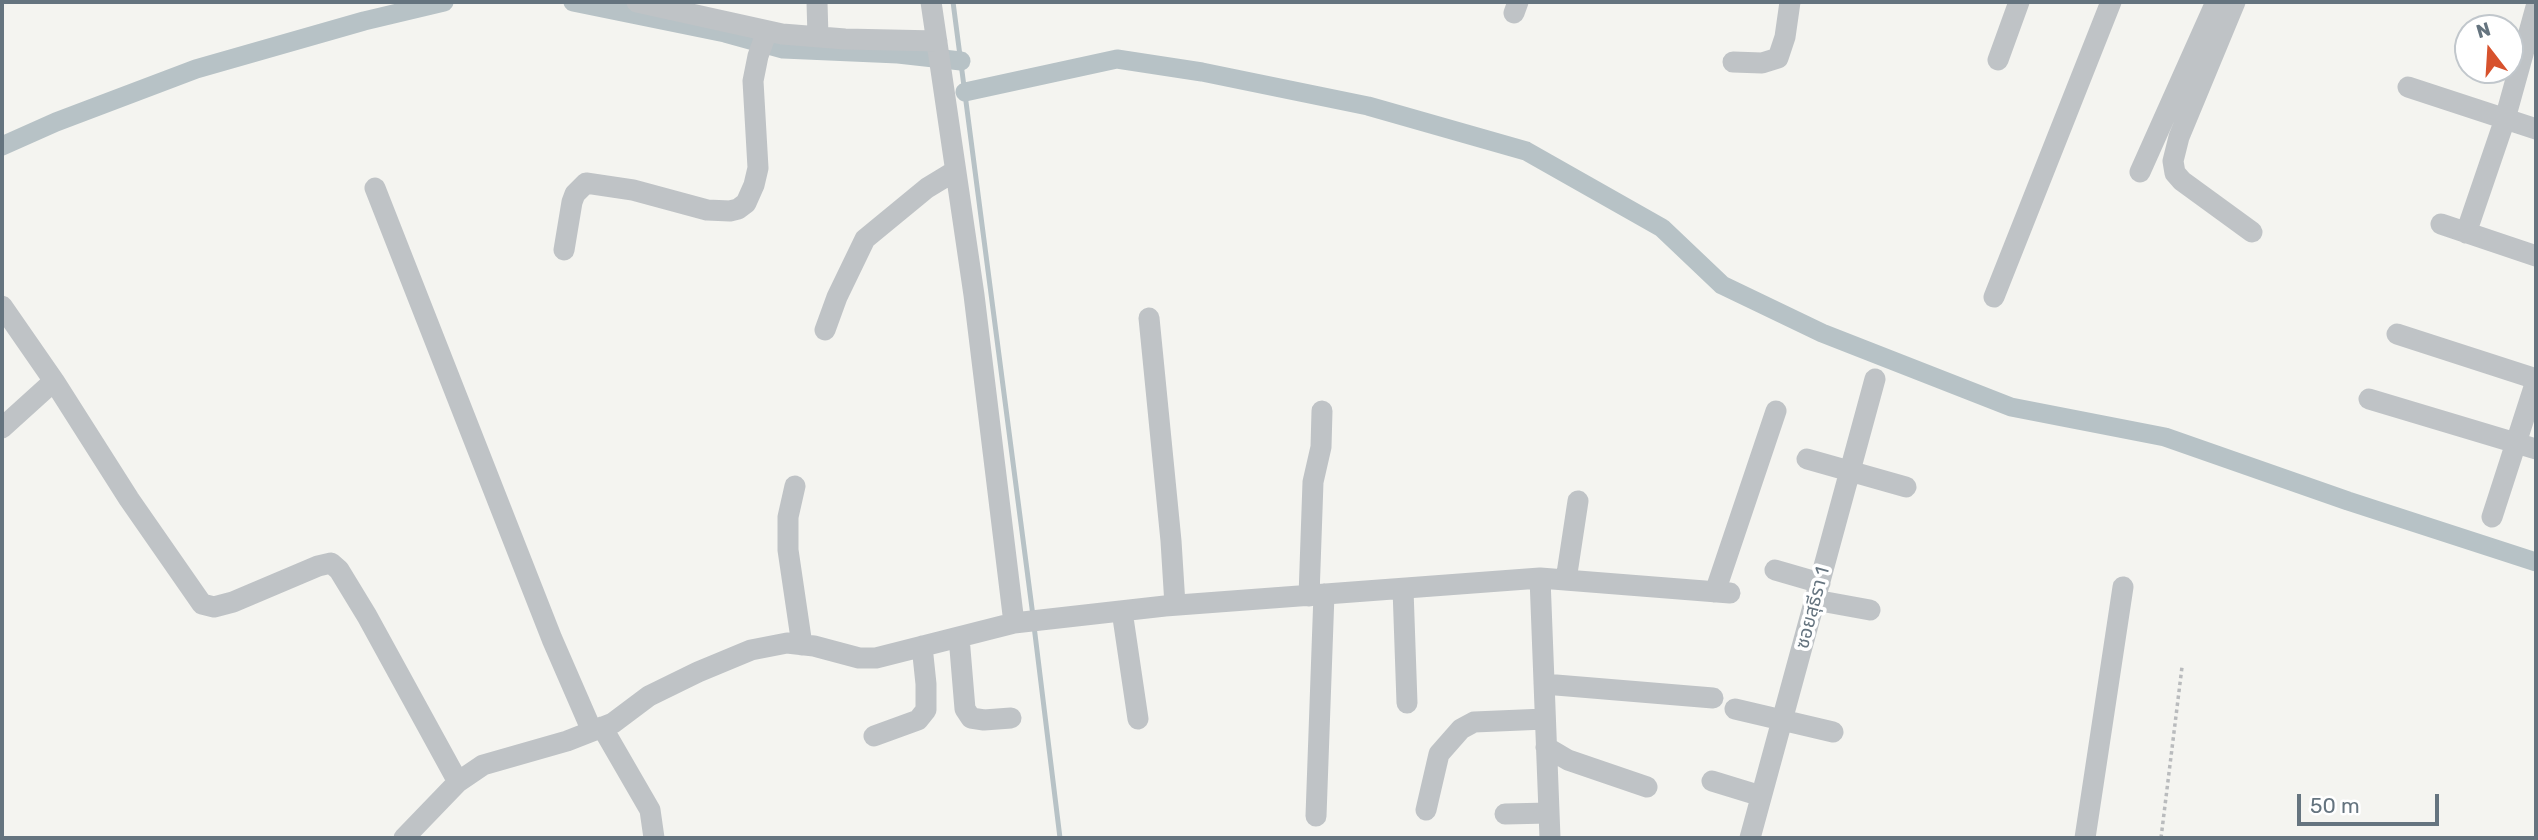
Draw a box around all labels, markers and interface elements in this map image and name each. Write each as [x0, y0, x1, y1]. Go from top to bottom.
north arrow [2454, 14, 2524, 84]
text: N [2473, 17, 2493, 43]
street label: ซอยสุธีรา 1 [1791, 565, 1835, 651]
scale bar [2300, 780, 2442, 824]
text: 50 m [2310, 793, 2360, 818]

